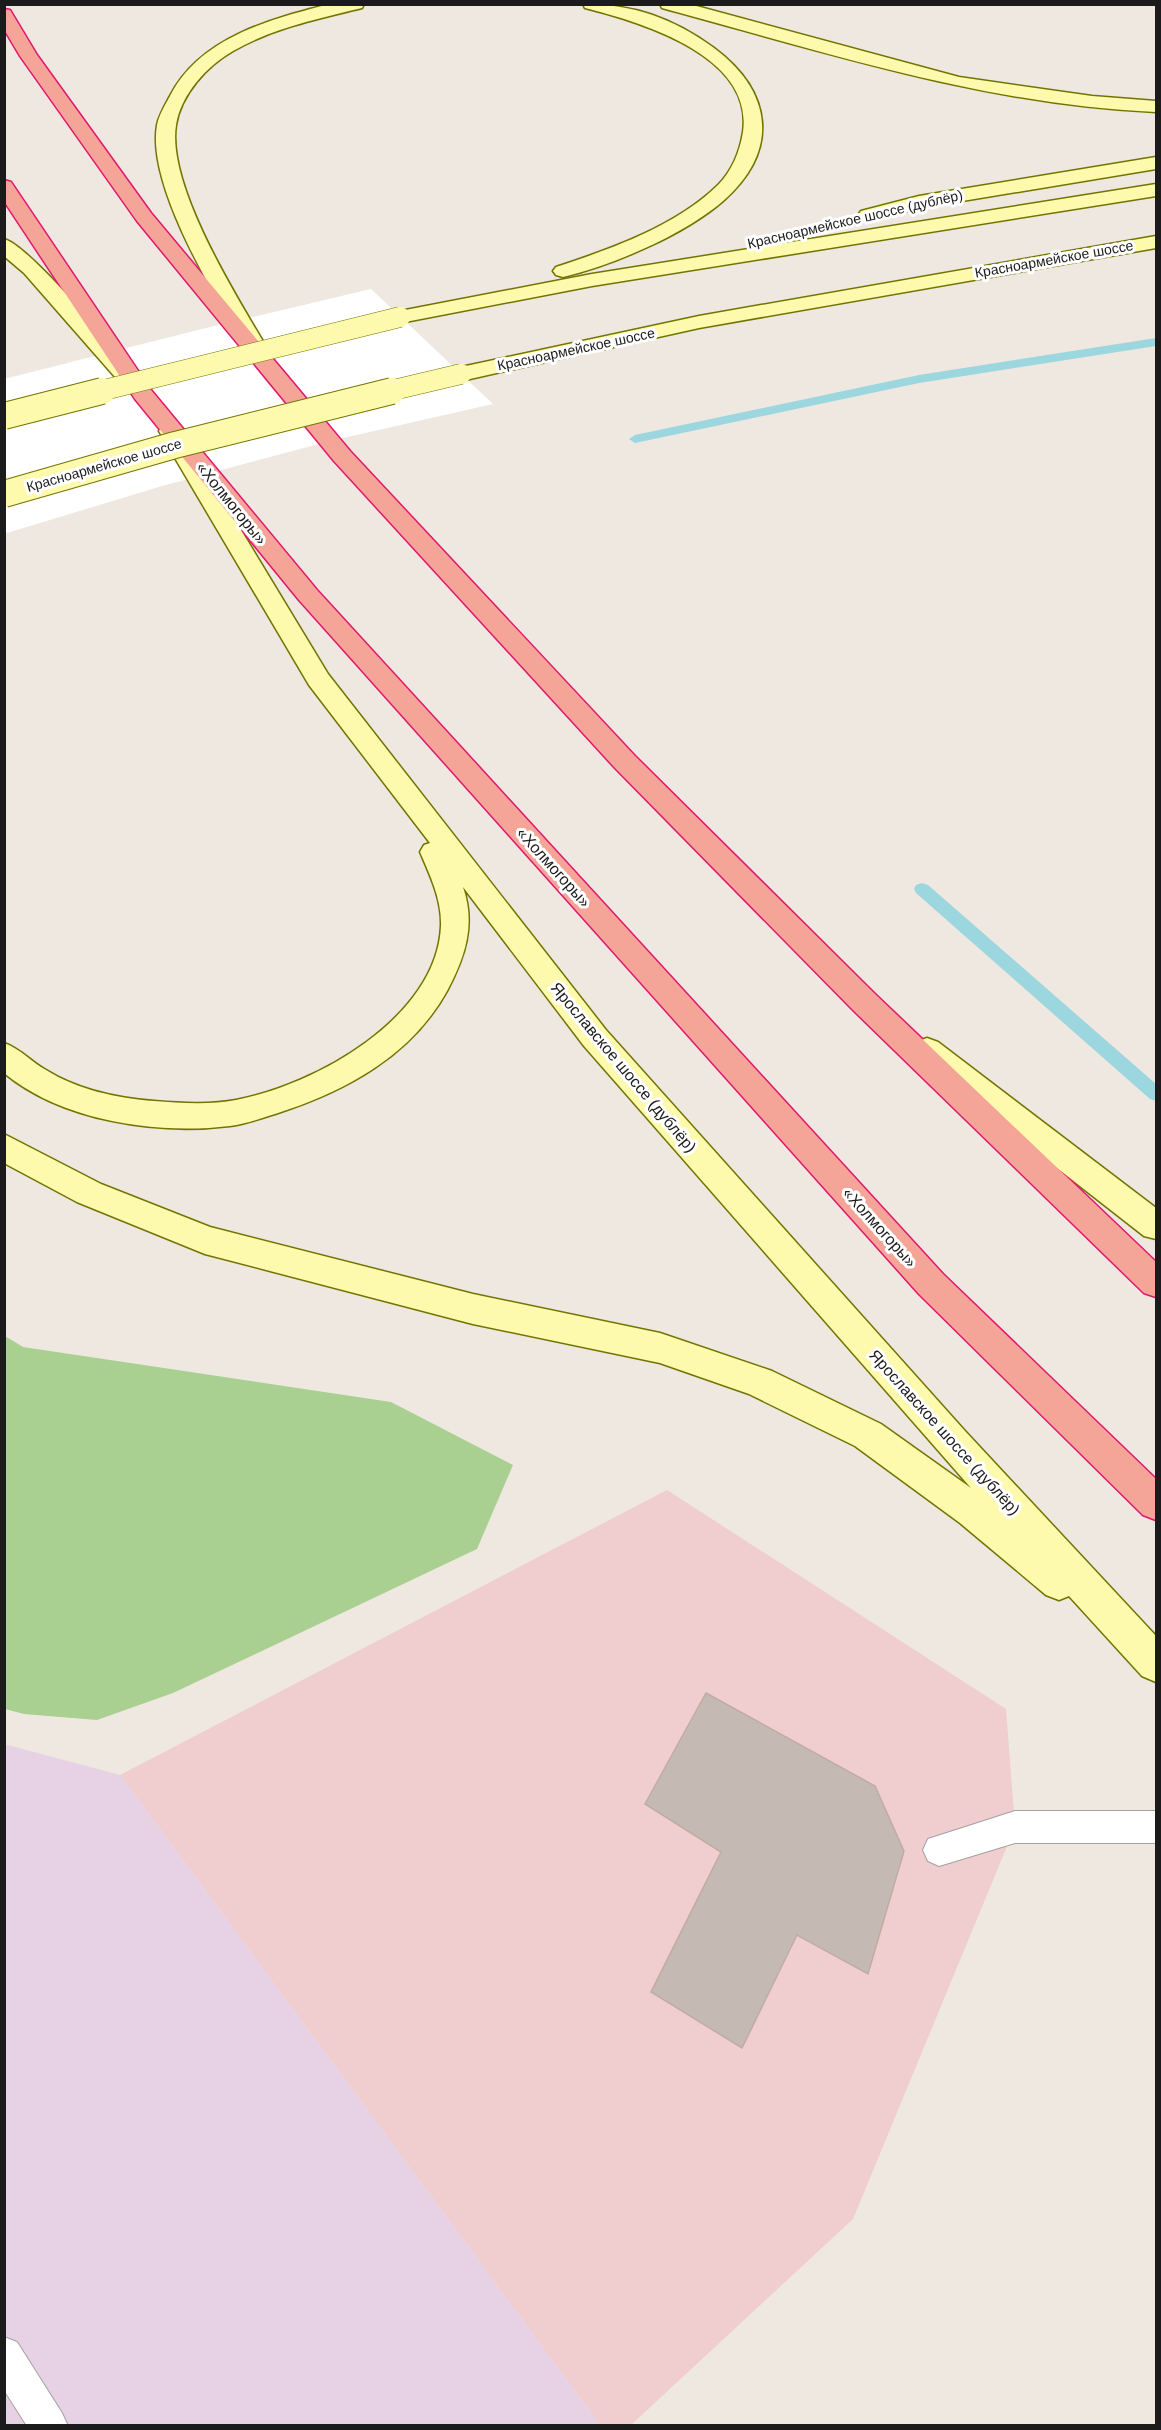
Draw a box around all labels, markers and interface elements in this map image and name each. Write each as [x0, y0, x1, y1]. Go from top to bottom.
street label: Красноармейское шоссе (дублёр) [746, 186, 964, 252]
street label: Красноармейское шоссе [974, 237, 1135, 281]
street label: Красноармейское шоссе [496, 324, 656, 374]
street label: Красноармейское шоссе [25, 435, 184, 495]
street label: «Холмогоры» [193, 459, 270, 548]
street label: «Холмогоры» [514, 824, 594, 911]
street label: Ярославское шоссе (дублёр) [548, 979, 700, 1156]
street label: «Холмогоры» [840, 1184, 920, 1271]
street label: Ярославское шоссе (дублёр) [866, 1346, 1023, 1518]

